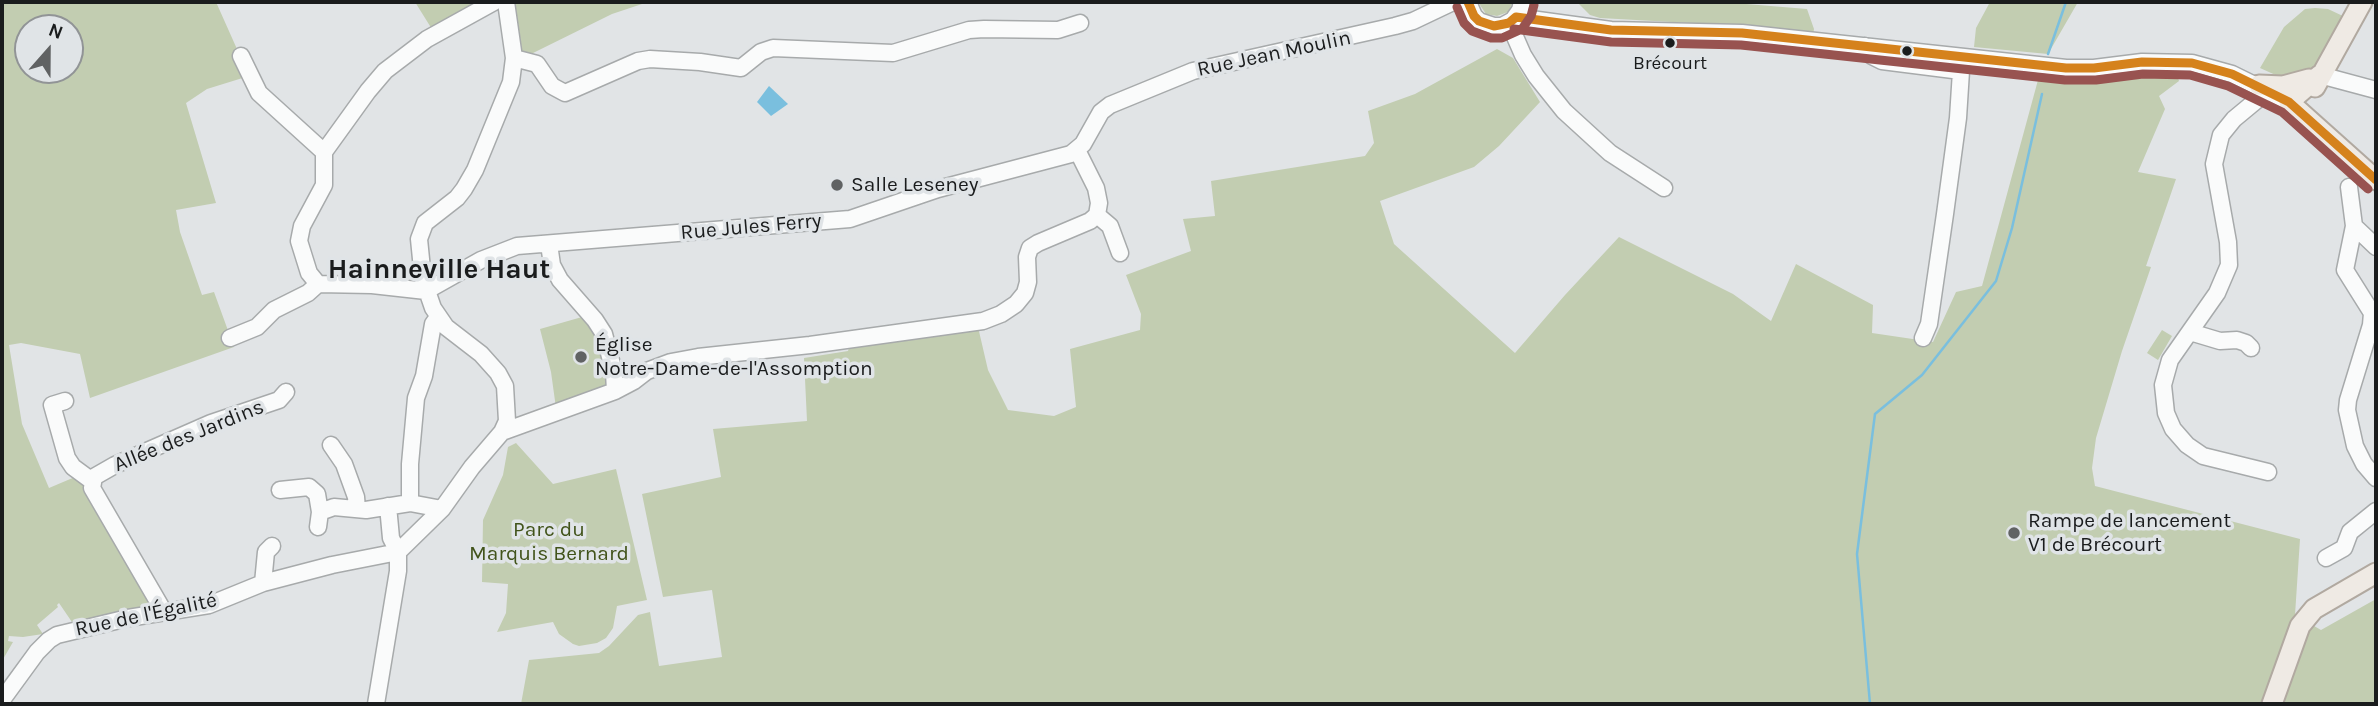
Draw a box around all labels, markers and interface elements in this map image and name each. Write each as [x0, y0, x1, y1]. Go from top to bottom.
north arrow [14, 14, 84, 84]
text: N [46, 19, 66, 44]
street label: Rue Jean Moulin [1195, 25, 1353, 83]
marker: Brécourt [1663, 36, 1677, 50]
unlabelled marker [1900, 44, 1914, 58]
place label: Brécourt [1633, 53, 1707, 75]
place label: Salle Leseney [851, 172, 978, 198]
marker: Salle Leseney [829, 177, 845, 193]
street label: Rue Jules Ferry [679, 208, 823, 246]
district label: Hainneville Haut [328, 253, 550, 287]
place label: Église Notre-Dame-de-l'Assomption [595, 332, 873, 382]
marker: Église Notre-Dame-de-l'Assomption [573, 349, 589, 365]
street label: Allée des Jardins [110, 394, 268, 478]
place label: Rampe de lancement V1 de Brécourt [2028, 508, 2231, 558]
park label: Parc du Marquis Bernard [469, 517, 629, 567]
marker: Rampe de lancement V1 de Brécourt [2006, 525, 2022, 541]
street label: Rue de l'Égalité [73, 588, 219, 642]

